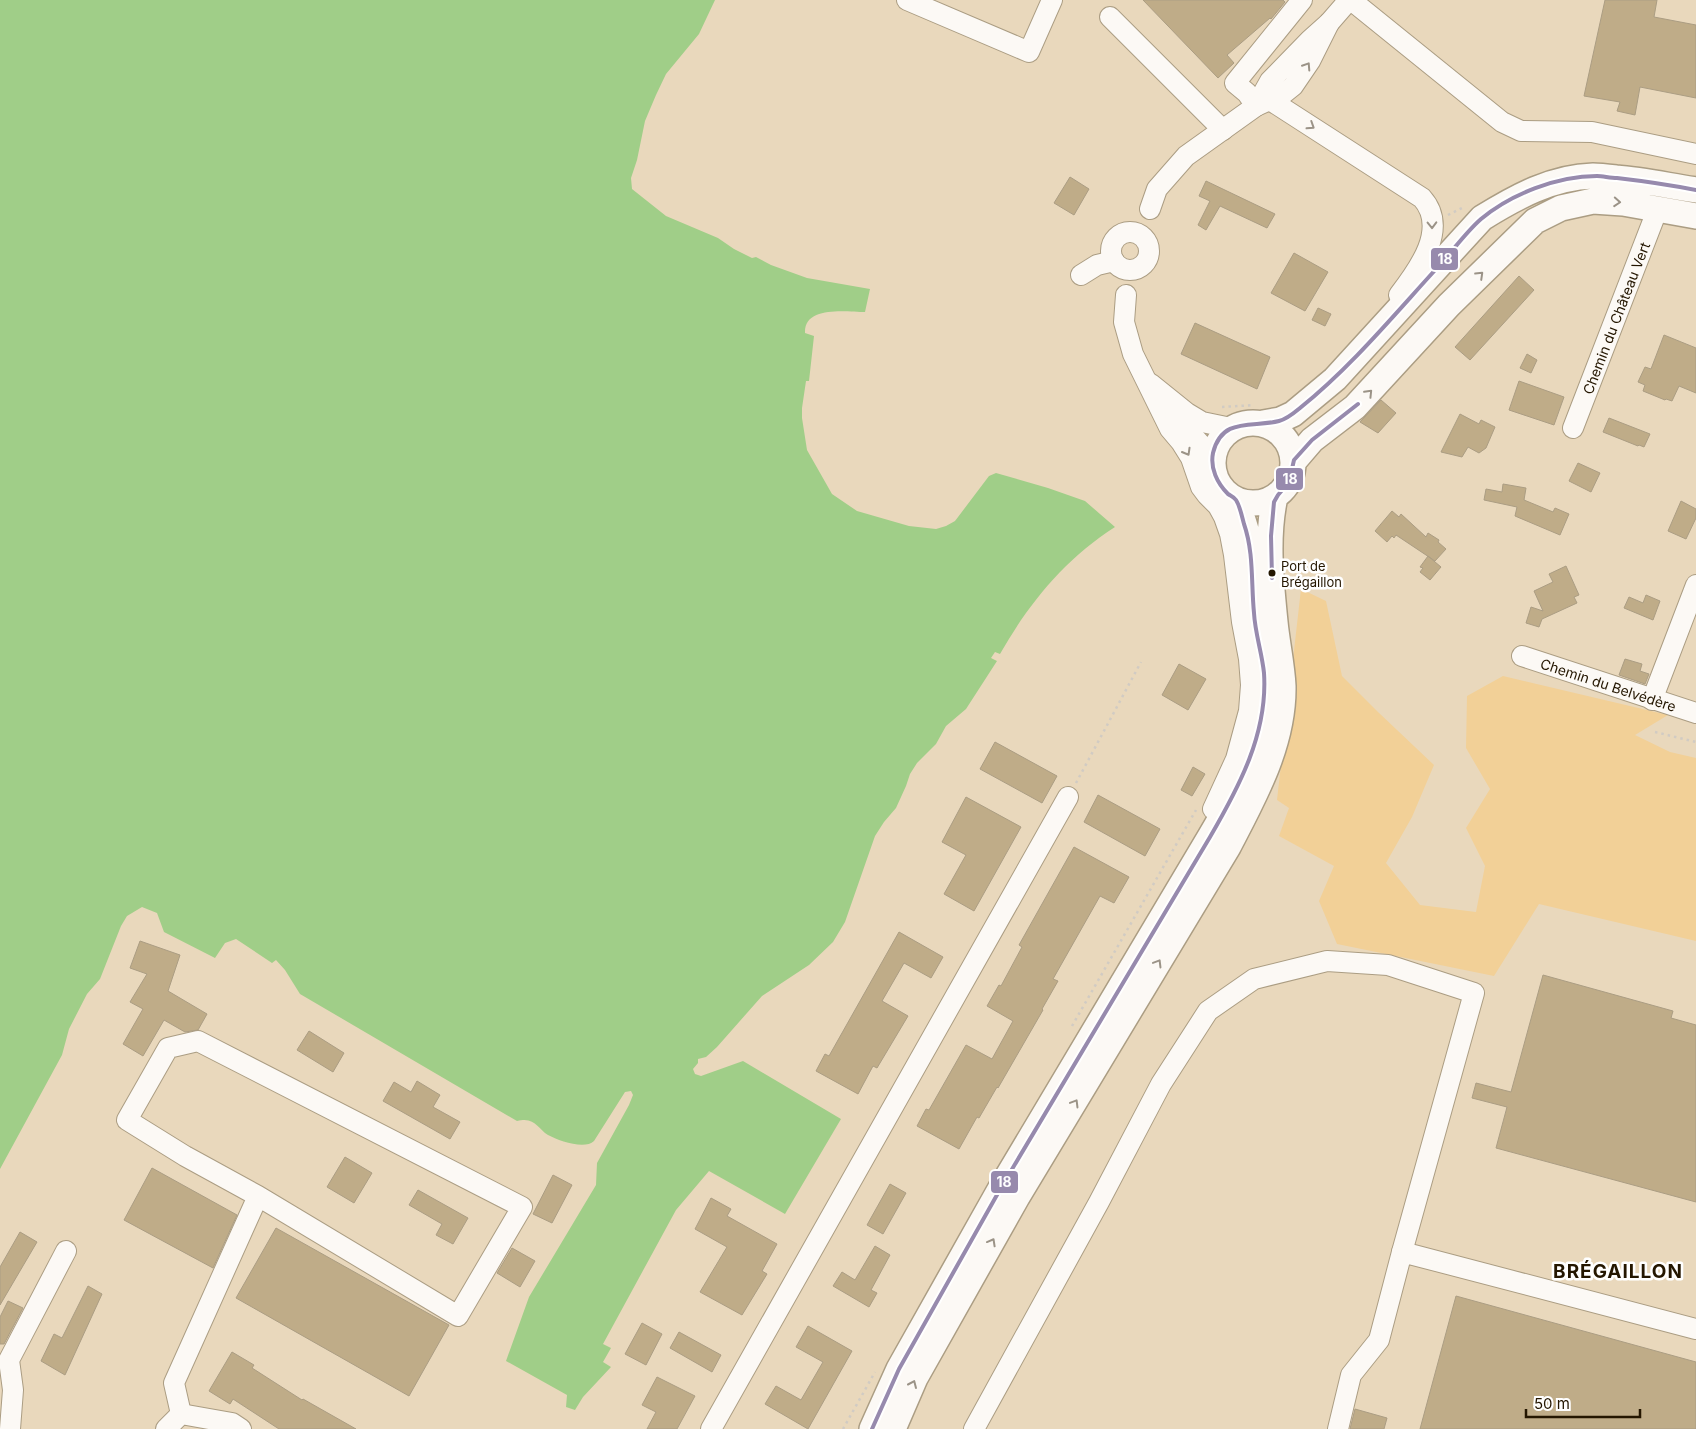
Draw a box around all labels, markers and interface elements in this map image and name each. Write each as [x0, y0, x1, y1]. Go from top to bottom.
one-way arrow [1300, 62, 1310, 71]
one-way arrow [1305, 120, 1315, 129]
one-way arrow [1613, 197, 1621, 208]
one-way arrow [1427, 221, 1438, 229]
street label: Chemin du Château Vert [1578, 239, 1653, 396]
line badge: 18 [1430, 247, 1459, 271]
text: 18 [1437, 250, 1453, 267]
one-way arrow [1474, 272, 1483, 281]
one-way arrow [1363, 390, 1372, 399]
one-way arrow [1181, 447, 1191, 456]
line badge: 18 [1275, 467, 1304, 491]
text: 18 [1282, 470, 1298, 487]
place label: Port de Brégaillon [1281, 558, 1342, 590]
marker: Port de Brégaillon [1267, 568, 1277, 578]
street label: Chemin du Belvédère [1538, 654, 1679, 714]
one-way arrow [1152, 960, 1162, 969]
one-way arrow [1068, 1099, 1078, 1108]
line badge: 18 [990, 1170, 1019, 1194]
text: 18 [996, 1173, 1012, 1190]
one-way arrow [986, 1239, 996, 1248]
district label: BRÉGAILLON [1553, 1260, 1683, 1283]
one-way arrow [906, 1380, 917, 1389]
scale bar [1526, 1386, 1640, 1418]
text: 50 m [1534, 1394, 1570, 1413]

